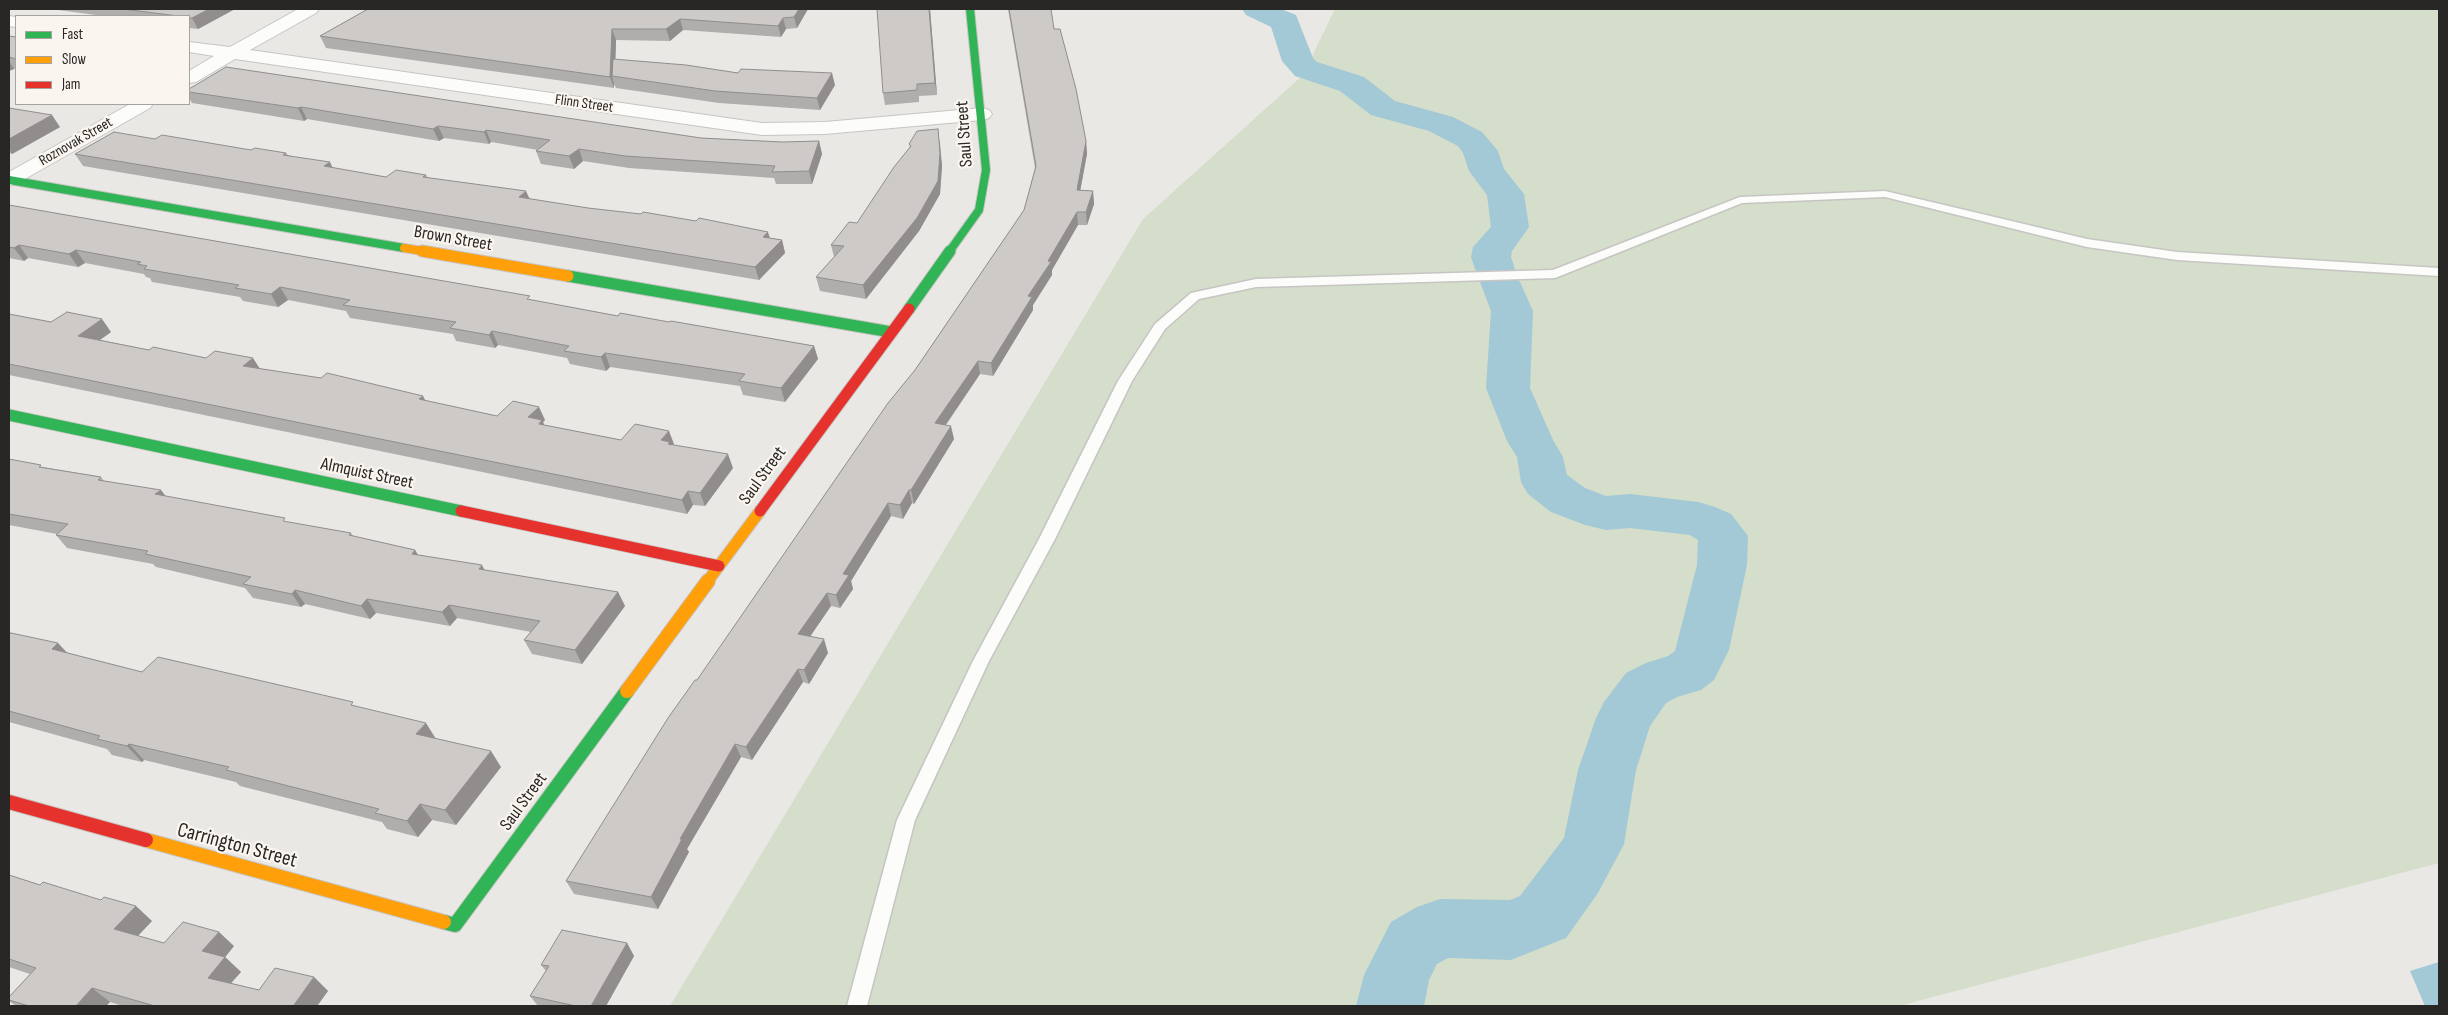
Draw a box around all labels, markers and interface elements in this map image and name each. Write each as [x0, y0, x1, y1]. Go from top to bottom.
legend [15, 15, 190, 105]
text: Fast [62, 25, 83, 44]
text: Slow [62, 50, 86, 69]
text: Jam [62, 75, 80, 94]
street label: Flinn Street [554, 91, 614, 117]
street label: Saul Street [952, 100, 978, 168]
street label: Roznovak Street [36, 114, 116, 170]
street label: Brown Street [412, 222, 494, 256]
street label: Saul Street [735, 443, 791, 509]
street label: Almquist Street [319, 454, 415, 494]
street label: Saul Street [496, 769, 552, 835]
street label: Carrington Street [174, 818, 300, 874]

